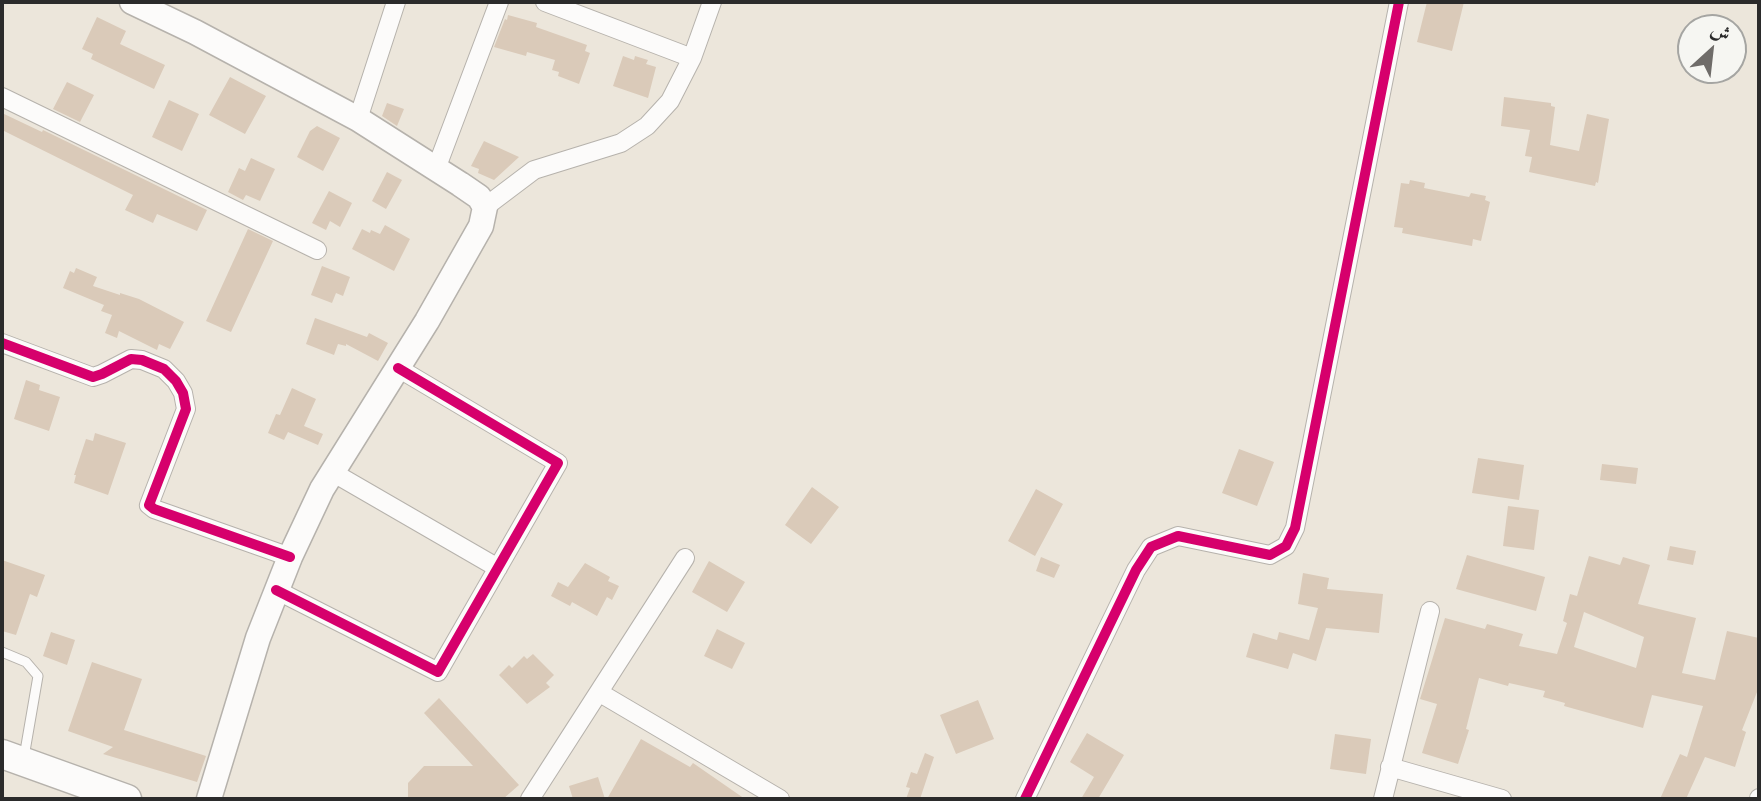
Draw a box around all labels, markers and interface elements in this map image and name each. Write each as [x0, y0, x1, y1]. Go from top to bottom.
north arrow [1677, 14, 1747, 84]
text: ش [1707, 16, 1735, 47]

